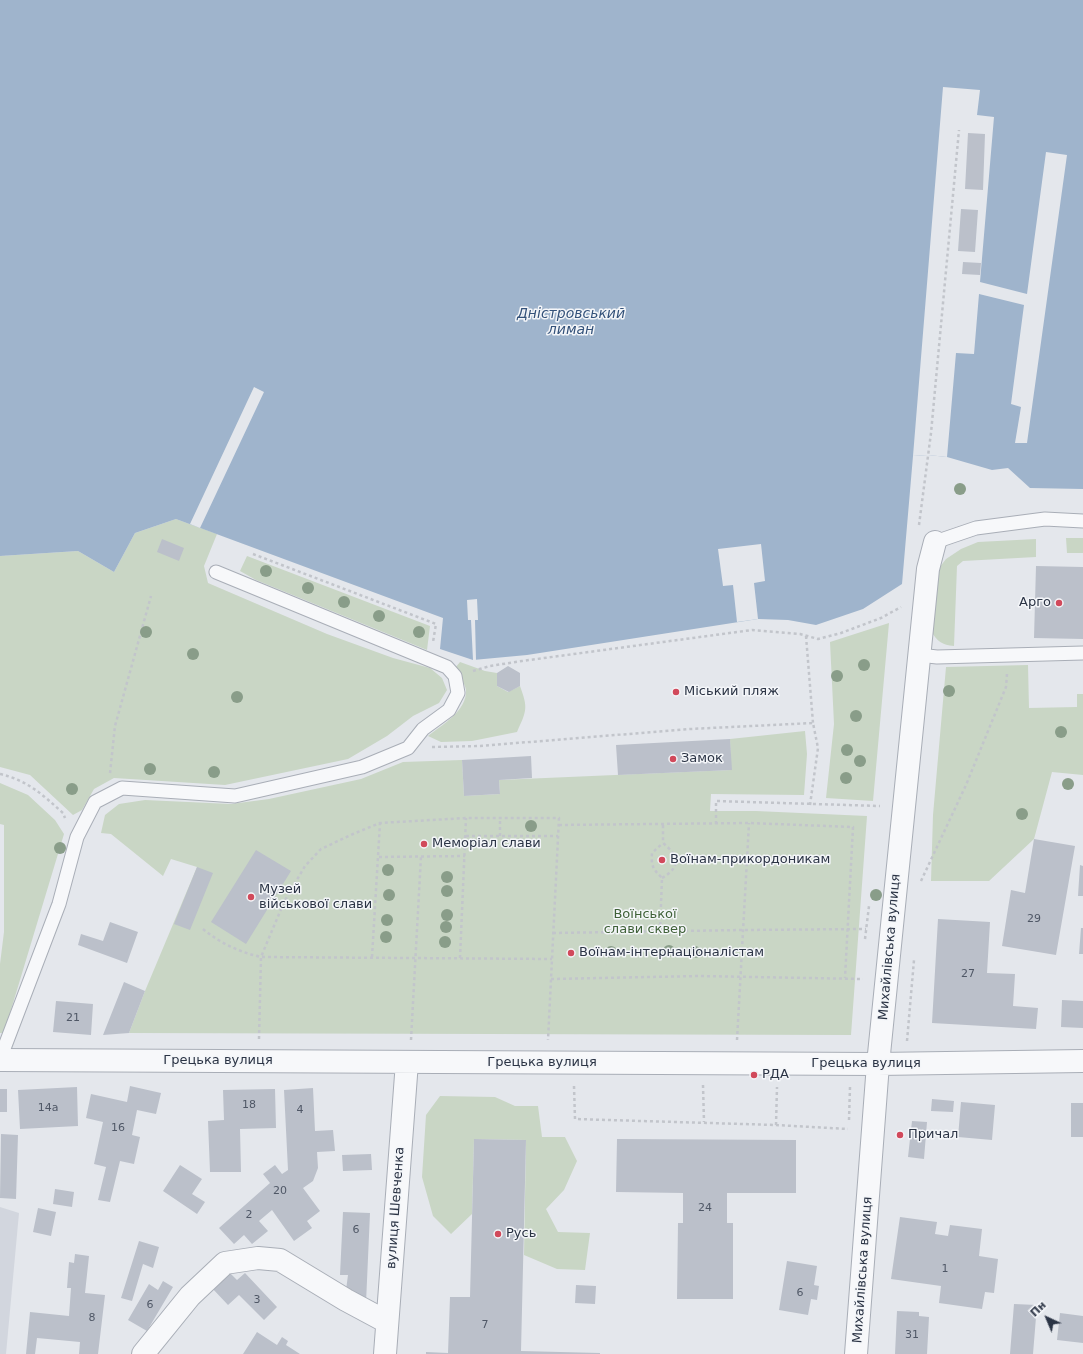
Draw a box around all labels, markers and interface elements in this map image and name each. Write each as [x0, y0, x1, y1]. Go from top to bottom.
water label: Дністровський лиман [517, 306, 625, 338]
place label: Арго [1019, 595, 1051, 611]
marker: Арго [1054, 598, 1064, 608]
place label: Міський пляж [684, 684, 779, 700]
marker: Міський пляж [671, 687, 681, 697]
place label: Замок [681, 751, 723, 767]
marker: Замок [668, 754, 678, 764]
place label: Меморіал слави [432, 836, 541, 852]
marker: Меморіал слави [419, 839, 429, 849]
place label: Воїнам-прикордоникам [670, 852, 830, 868]
marker: Воїнам-прикордоникам [657, 855, 667, 865]
street label: Михайлівська вулиця [876, 873, 904, 1021]
place label: Музей військової слави [259, 882, 372, 913]
marker: Музей військової слави [246, 892, 256, 902]
park label: Воїнської слави сквер [604, 907, 686, 938]
house number: 29 [1027, 912, 1041, 926]
place label: Воїнам-інтернаціоналістам [579, 945, 764, 961]
marker: Воїнам-інтернаціоналістам [566, 948, 576, 958]
house number: 27 [961, 967, 975, 981]
house number: 21 [66, 1011, 80, 1025]
street label: Грецька вулиця [163, 1053, 273, 1069]
street label: Грецька вулиця [487, 1055, 597, 1071]
street label: Грецька вулиця [811, 1056, 921, 1072]
place label: РДА [762, 1067, 789, 1083]
marker: РДА [749, 1070, 759, 1080]
house number: 18 [242, 1098, 256, 1112]
house number: 14а [38, 1101, 58, 1115]
house number: 4 [297, 1103, 303, 1117]
house number: 16 [111, 1121, 125, 1135]
place label: Причал [908, 1127, 958, 1143]
marker: Причал [895, 1130, 905, 1140]
street label: вулиця Шевченка [384, 1146, 408, 1270]
house number: 20 [273, 1184, 287, 1198]
street label: Михайлівська вулиця [850, 1196, 876, 1344]
house number: 24 [698, 1201, 712, 1215]
house number: 2 [246, 1208, 252, 1222]
house number: 6 [353, 1223, 359, 1237]
place label: Русь [506, 1226, 536, 1242]
marker: Русь [493, 1229, 503, 1239]
house number: 1 [942, 1262, 948, 1276]
house number: 6 [797, 1286, 803, 1300]
house number: 3 [254, 1293, 260, 1307]
house number: 6 [147, 1298, 153, 1312]
north arrow [1027, 1298, 1067, 1338]
text: Пн [1028, 1298, 1049, 1320]
house number: 8 [89, 1311, 95, 1325]
house number: 7 [482, 1318, 488, 1332]
house number: 31 [905, 1328, 919, 1342]

